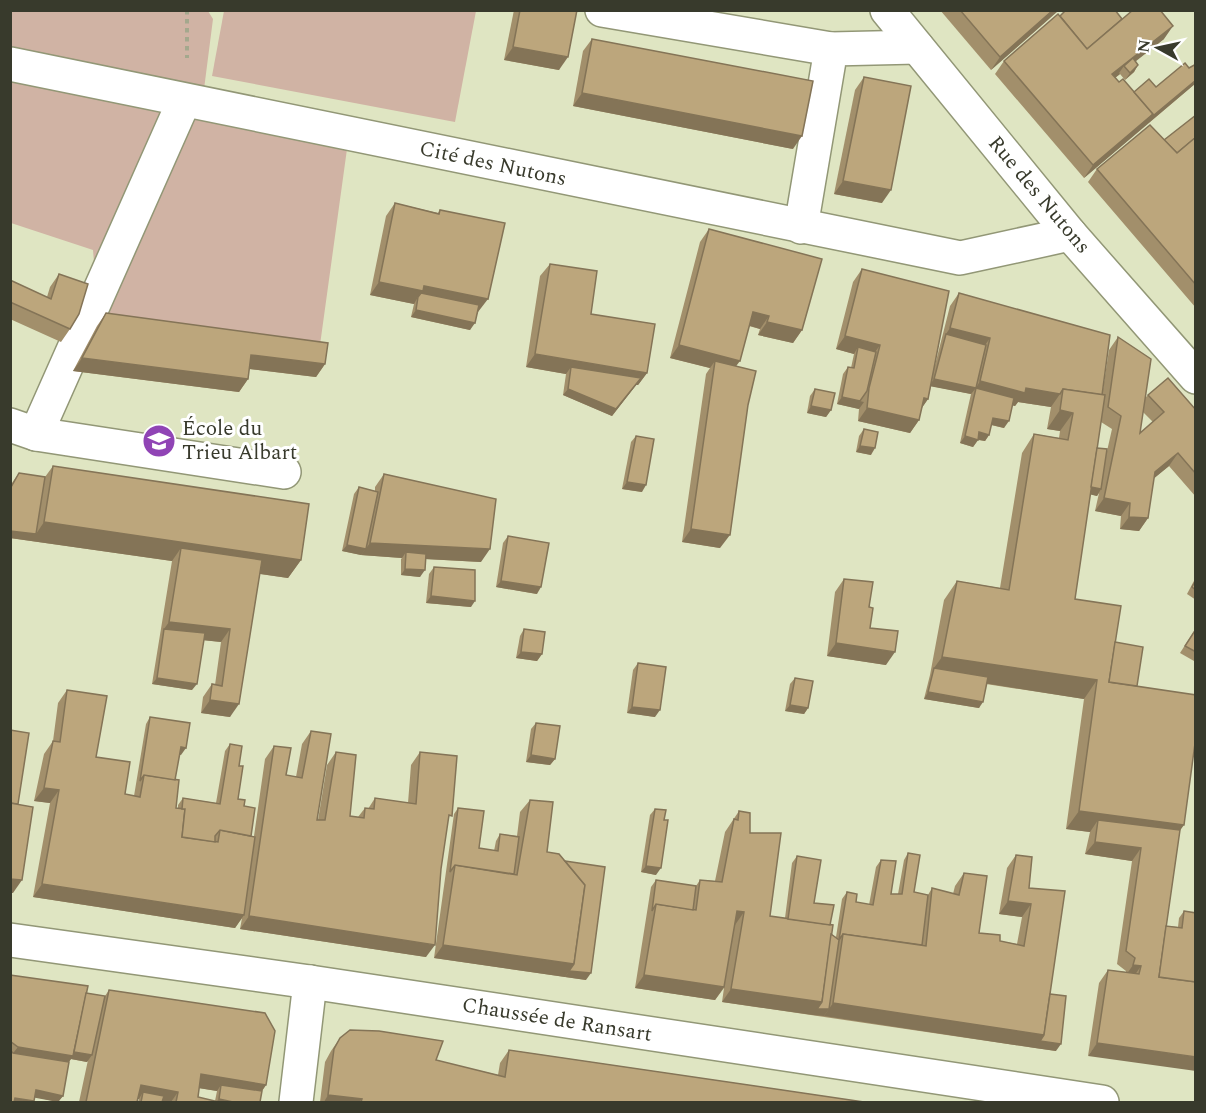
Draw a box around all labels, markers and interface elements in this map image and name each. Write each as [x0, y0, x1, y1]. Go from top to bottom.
north arrow [1128, 18, 1188, 78]
text: N [1131, 38, 1157, 54]
street label: Rue des Nutons [980, 129, 1098, 261]
street label: Cité des Nutons [417, 133, 569, 195]
place label: École du Trieu Albart [182, 413, 297, 469]
school or university icon: École du Trieu Albart [141, 423, 177, 459]
street label: Chaussée de Ransart [460, 989, 654, 1051]

